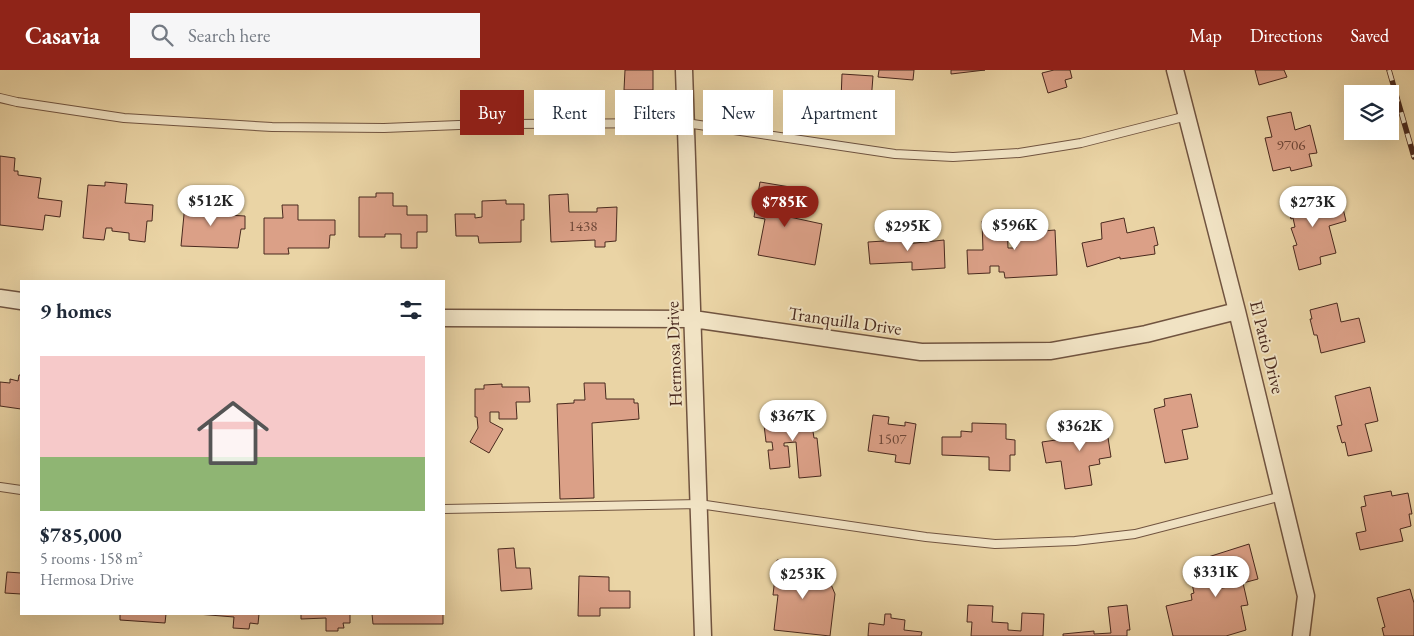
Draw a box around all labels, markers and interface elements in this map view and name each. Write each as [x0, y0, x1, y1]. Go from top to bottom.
search box [130, 13, 480, 58]
text: Casavia [25, 20, 100, 51]
icon: search [148, 21, 176, 49]
text: Search here [188, 23, 270, 48]
text: Map [1190, 24, 1222, 47]
text: Directions [1250, 24, 1322, 47]
text: Saved [1350, 24, 1389, 47]
map controls [1344, 85, 1399, 140]
button: layers [1344, 85, 1399, 140]
chip: Buy [460, 90, 524, 135]
chip: Rent [534, 90, 605, 135]
chip: Filters [615, 90, 693, 135]
chip: New [703, 90, 773, 135]
chip: Apartment [783, 90, 895, 135]
house number: 9706 [1277, 135, 1305, 154]
pin: $512K [176, 184, 246, 227]
pin: $785K [750, 186, 820, 228]
pin: $273K [1278, 186, 1348, 228]
text: $512K [189, 190, 233, 211]
text: $785K [763, 191, 807, 212]
text: $273K [1291, 191, 1335, 212]
pin: $596K [980, 208, 1050, 251]
pin: $295K [873, 210, 943, 252]
text: $596K [993, 214, 1037, 235]
text: $295K [886, 215, 930, 236]
house number: 1438 [569, 216, 597, 235]
icon: filters [397, 296, 425, 324]
text: 9 homes [40, 297, 112, 324]
street label: El Patio Drive [1245, 298, 1290, 396]
street label: Hermosa Drive [660, 301, 687, 407]
street label: Tranquilla Drive [787, 301, 903, 340]
icon: home [188, 388, 278, 478]
pin: $367K [758, 400, 828, 442]
text: $367K [771, 405, 815, 426]
pin: $362K [1045, 410, 1115, 452]
text: $362K [1058, 415, 1102, 436]
house number: 1507 [878, 429, 907, 448]
text: $785,000 [40, 521, 122, 548]
text: 5 rooms · 158 m² [40, 548, 143, 569]
pin: $331K [1181, 556, 1251, 598]
pin: $253K [768, 558, 838, 600]
text: $331K [1194, 561, 1238, 582]
text: $253K [781, 563, 825, 584]
text: Hermosa Drive [40, 569, 134, 590]

